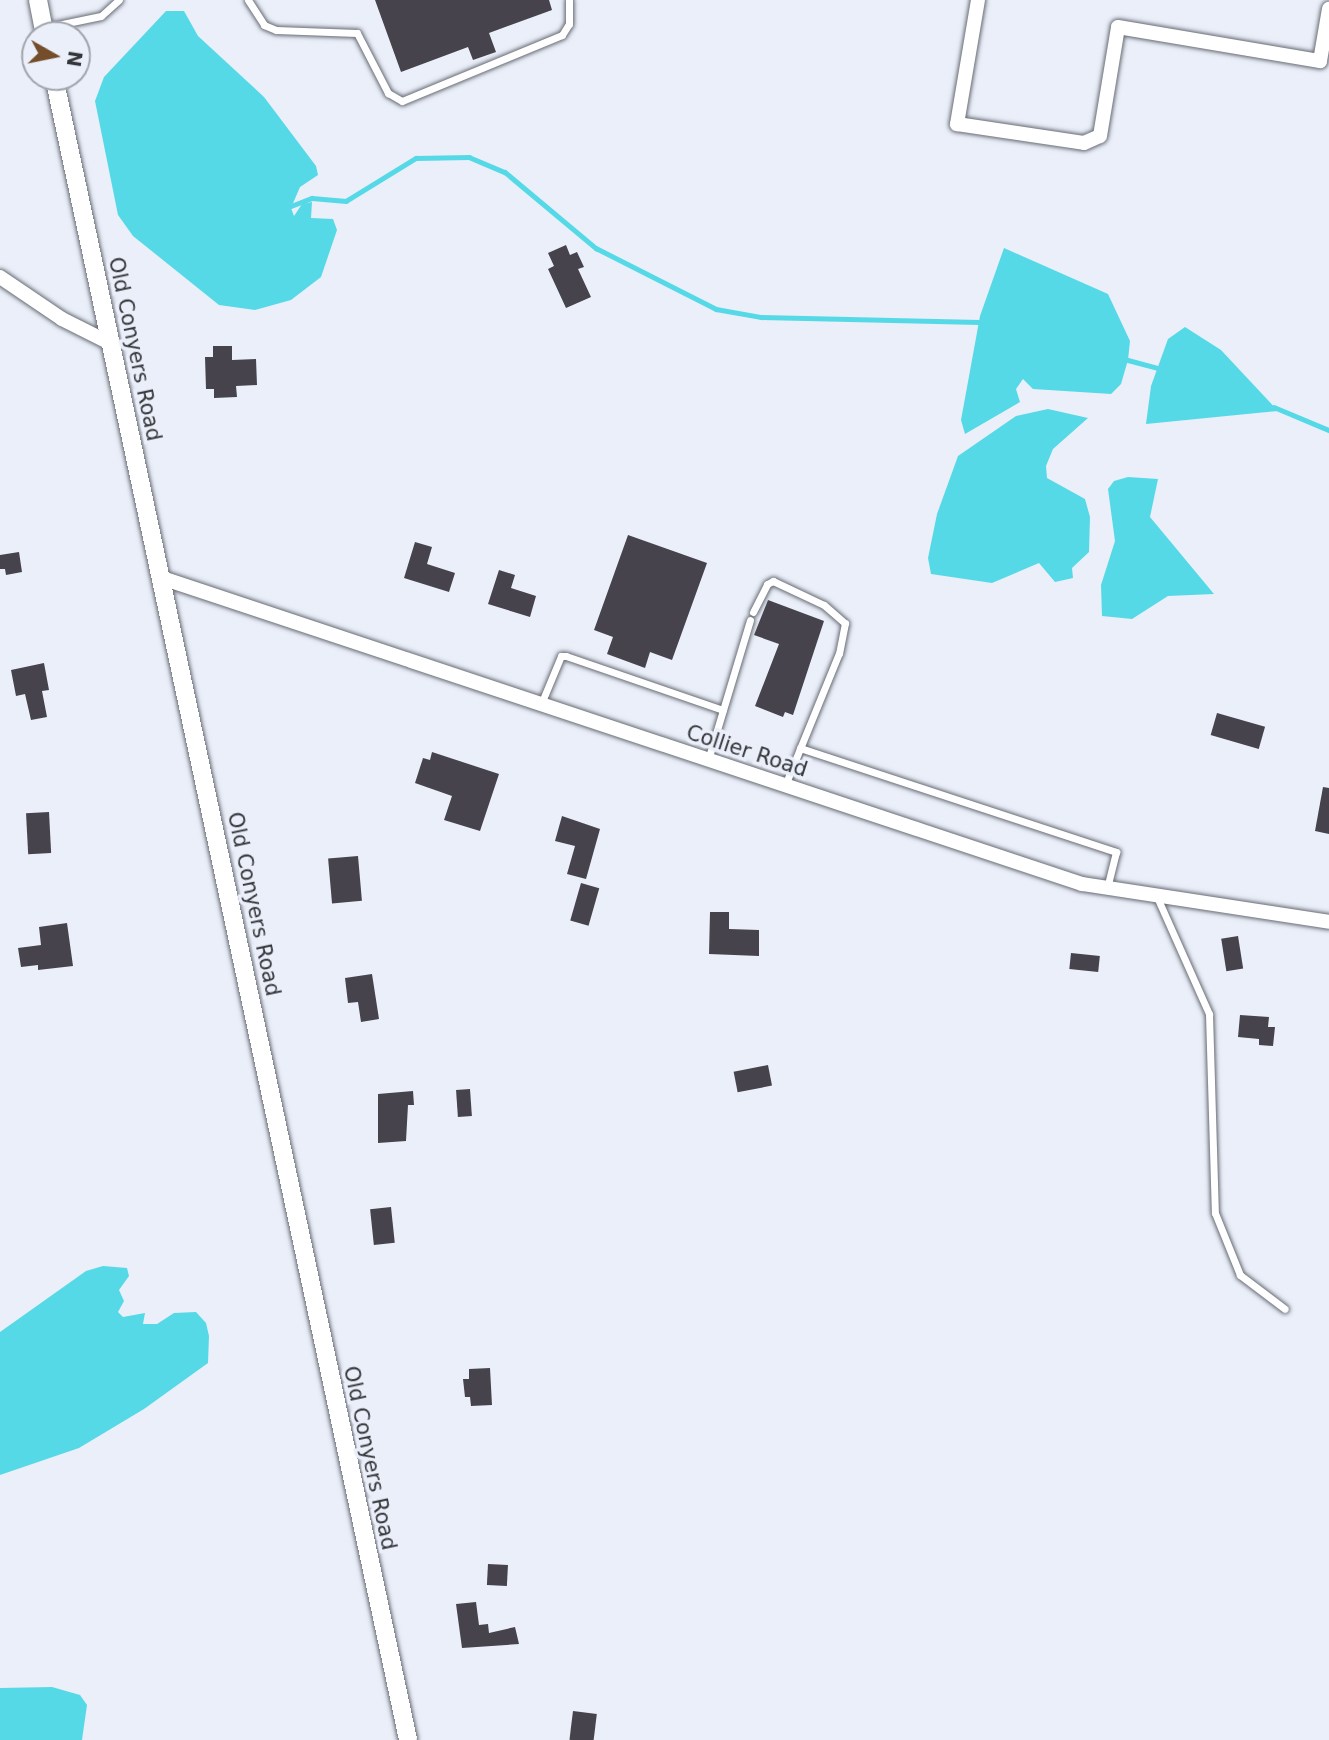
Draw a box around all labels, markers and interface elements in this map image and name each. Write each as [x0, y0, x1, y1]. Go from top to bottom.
north arrow [21, 21, 91, 91]
text: N [63, 49, 87, 69]
street label: Old Conyers Road [103, 255, 167, 443]
street label: Collier Road [683, 720, 811, 782]
street label: Old Conyers Road [222, 810, 286, 998]
street label: Old Conyers Road [338, 1364, 402, 1552]

